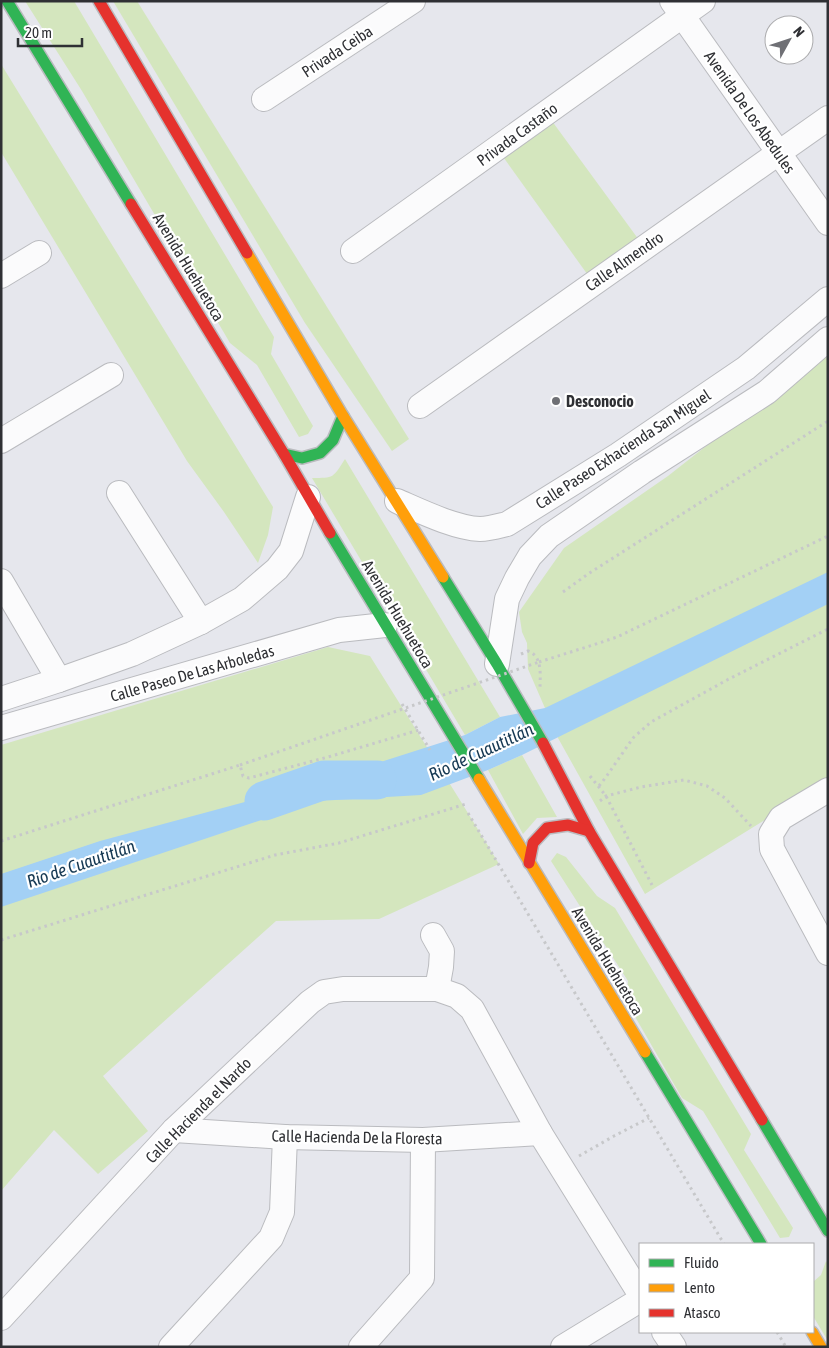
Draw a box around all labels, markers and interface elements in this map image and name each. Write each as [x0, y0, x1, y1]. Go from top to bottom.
scale bar [18, 15, 81, 47]
north arrow [764, 15, 814, 65]
street label: Privada Ceiba [298, 22, 376, 80]
text: N [790, 23, 808, 40]
text: 20 m [25, 24, 52, 41]
street label: Avenida De Los Abedules [701, 47, 799, 177]
street label: Privada Castaño [473, 99, 561, 169]
street label: Avenida Huehuetoca [150, 210, 228, 324]
street label: Calle Almendro [582, 228, 666, 294]
street label: Calle Paseo Exhacienda San Miguel [532, 385, 715, 513]
place label: Desconocio [566, 392, 634, 410]
marker: Desconocio [550, 395, 562, 407]
street label: Avenida Huehuetoca [359, 557, 437, 671]
street label: Calle Paseo De Las Arboledas [108, 641, 276, 705]
water label: Rio de Cuautitlán [425, 718, 537, 785]
water label: Rio de Cuautitlán [24, 835, 138, 892]
street label: Avenida Huehuetoca [569, 904, 647, 1018]
street label: Calle Hacienda el Nardo [142, 1054, 254, 1166]
street label: Calle Hacienda De la Floresta [271, 1127, 443, 1147]
legend [639, 1243, 814, 1333]
text: Fluido [684, 1254, 719, 1271]
text: Lento [684, 1279, 715, 1296]
text: Atasco [684, 1304, 721, 1321]

